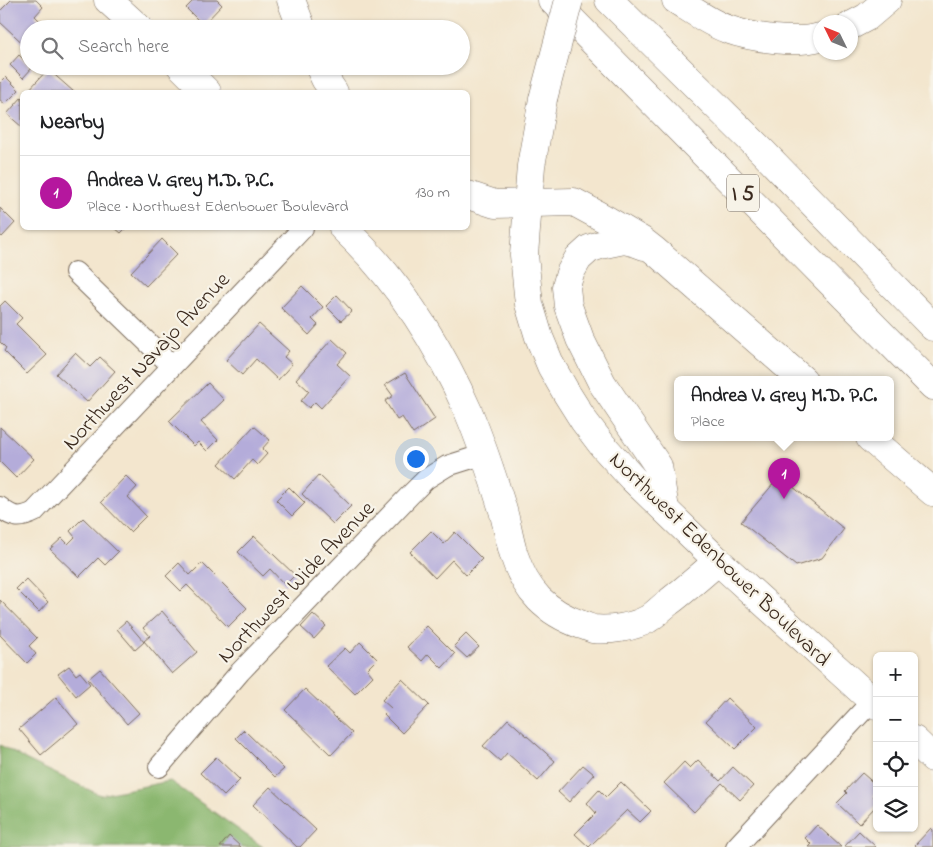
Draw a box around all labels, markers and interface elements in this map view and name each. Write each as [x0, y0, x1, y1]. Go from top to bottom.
north arrow [813, 15, 858, 60]
search box [20, 20, 470, 75]
icon: search [38, 34, 66, 62]
text: Search here [78, 34, 169, 61]
text: Nearby [40, 108, 104, 138]
text: Andrea V. Grey M.D. P.C. [87, 168, 273, 195]
road number: I 5 [727, 174, 759, 212]
text: 1 [53, 181, 59, 205]
text: 130 m [415, 181, 450, 205]
text: Place · Northwest Edenbower Boulevard [87, 195, 349, 219]
street label: Northwest Navajo Avenue [56, 266, 239, 458]
popup [674, 376, 894, 441]
text: Andrea V. Grey M.D. P.C. [691, 383, 877, 410]
text: Place [691, 410, 725, 434]
street label: Northwest Edenbower Boulevard [601, 445, 837, 675]
your location [403, 446, 429, 472]
pin: 1 [768, 458, 800, 499]
street label: Northwest Wide Avenue [211, 495, 383, 672]
map controls [873, 652, 918, 832]
button: + [873, 652, 918, 697]
button: − [873, 697, 918, 742]
button: locate [873, 742, 918, 787]
button: layers [873, 787, 918, 832]

